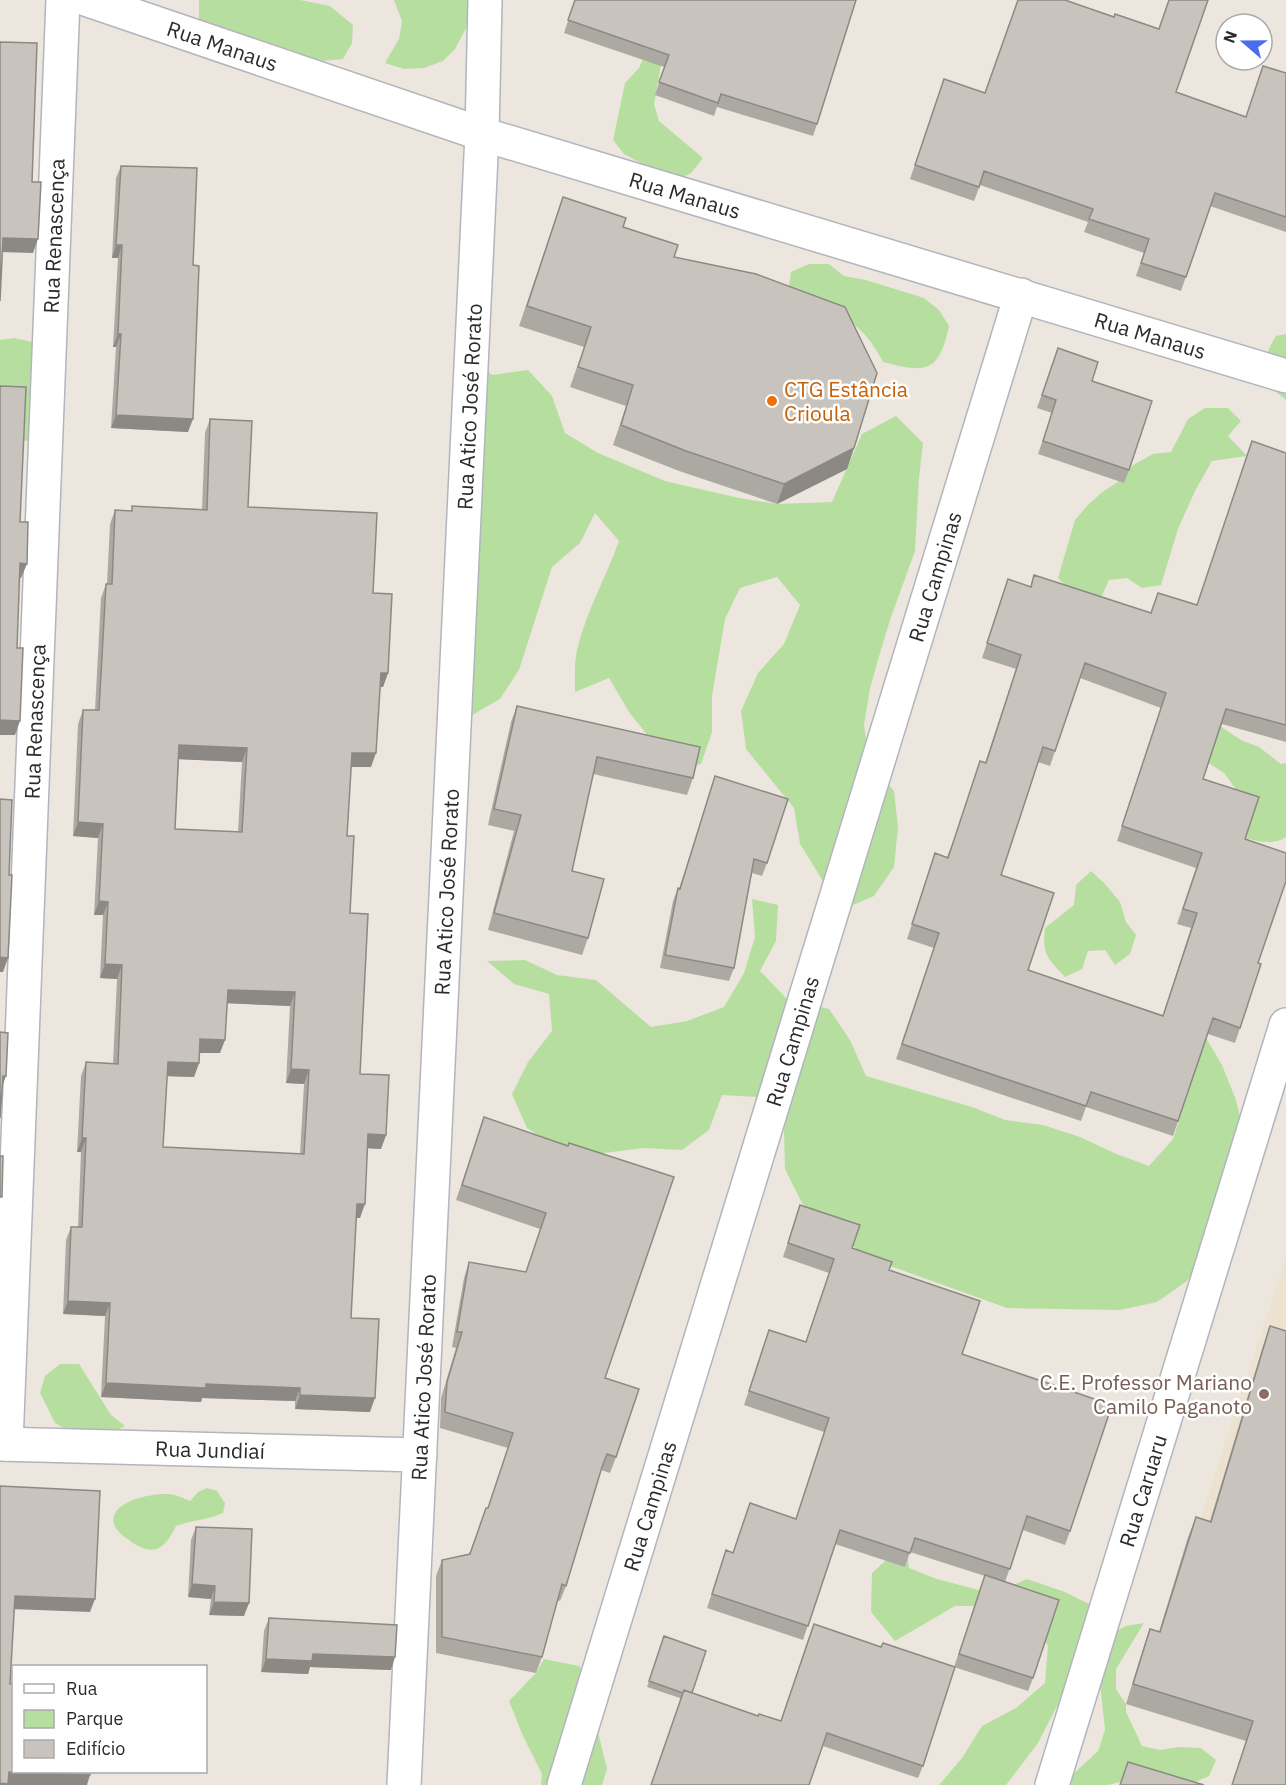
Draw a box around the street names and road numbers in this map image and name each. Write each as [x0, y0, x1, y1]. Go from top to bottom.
street label: Rua Manaus [163, 14, 281, 78]
street label: Rua Renascença [37, 158, 71, 314]
street label: Rua Manaus [626, 165, 744, 225]
street label: Rua Atico José Rorato [450, 303, 488, 510]
street label: Rua Manaus [1091, 305, 1209, 365]
street label: Rua Campinas [901, 508, 968, 645]
street label: Rua Renascença [17, 643, 52, 800]
street label: Rua Atico José Rorato [427, 788, 465, 996]
street label: Rua Campinas [759, 973, 825, 1110]
street label: Rua Atico José Rorato [404, 1274, 442, 1481]
street label: Rua Caruaru [1112, 1431, 1173, 1550]
street label: Rua Jundiaí [155, 1434, 265, 1465]
street label: Rua Campinas [616, 1437, 683, 1574]

